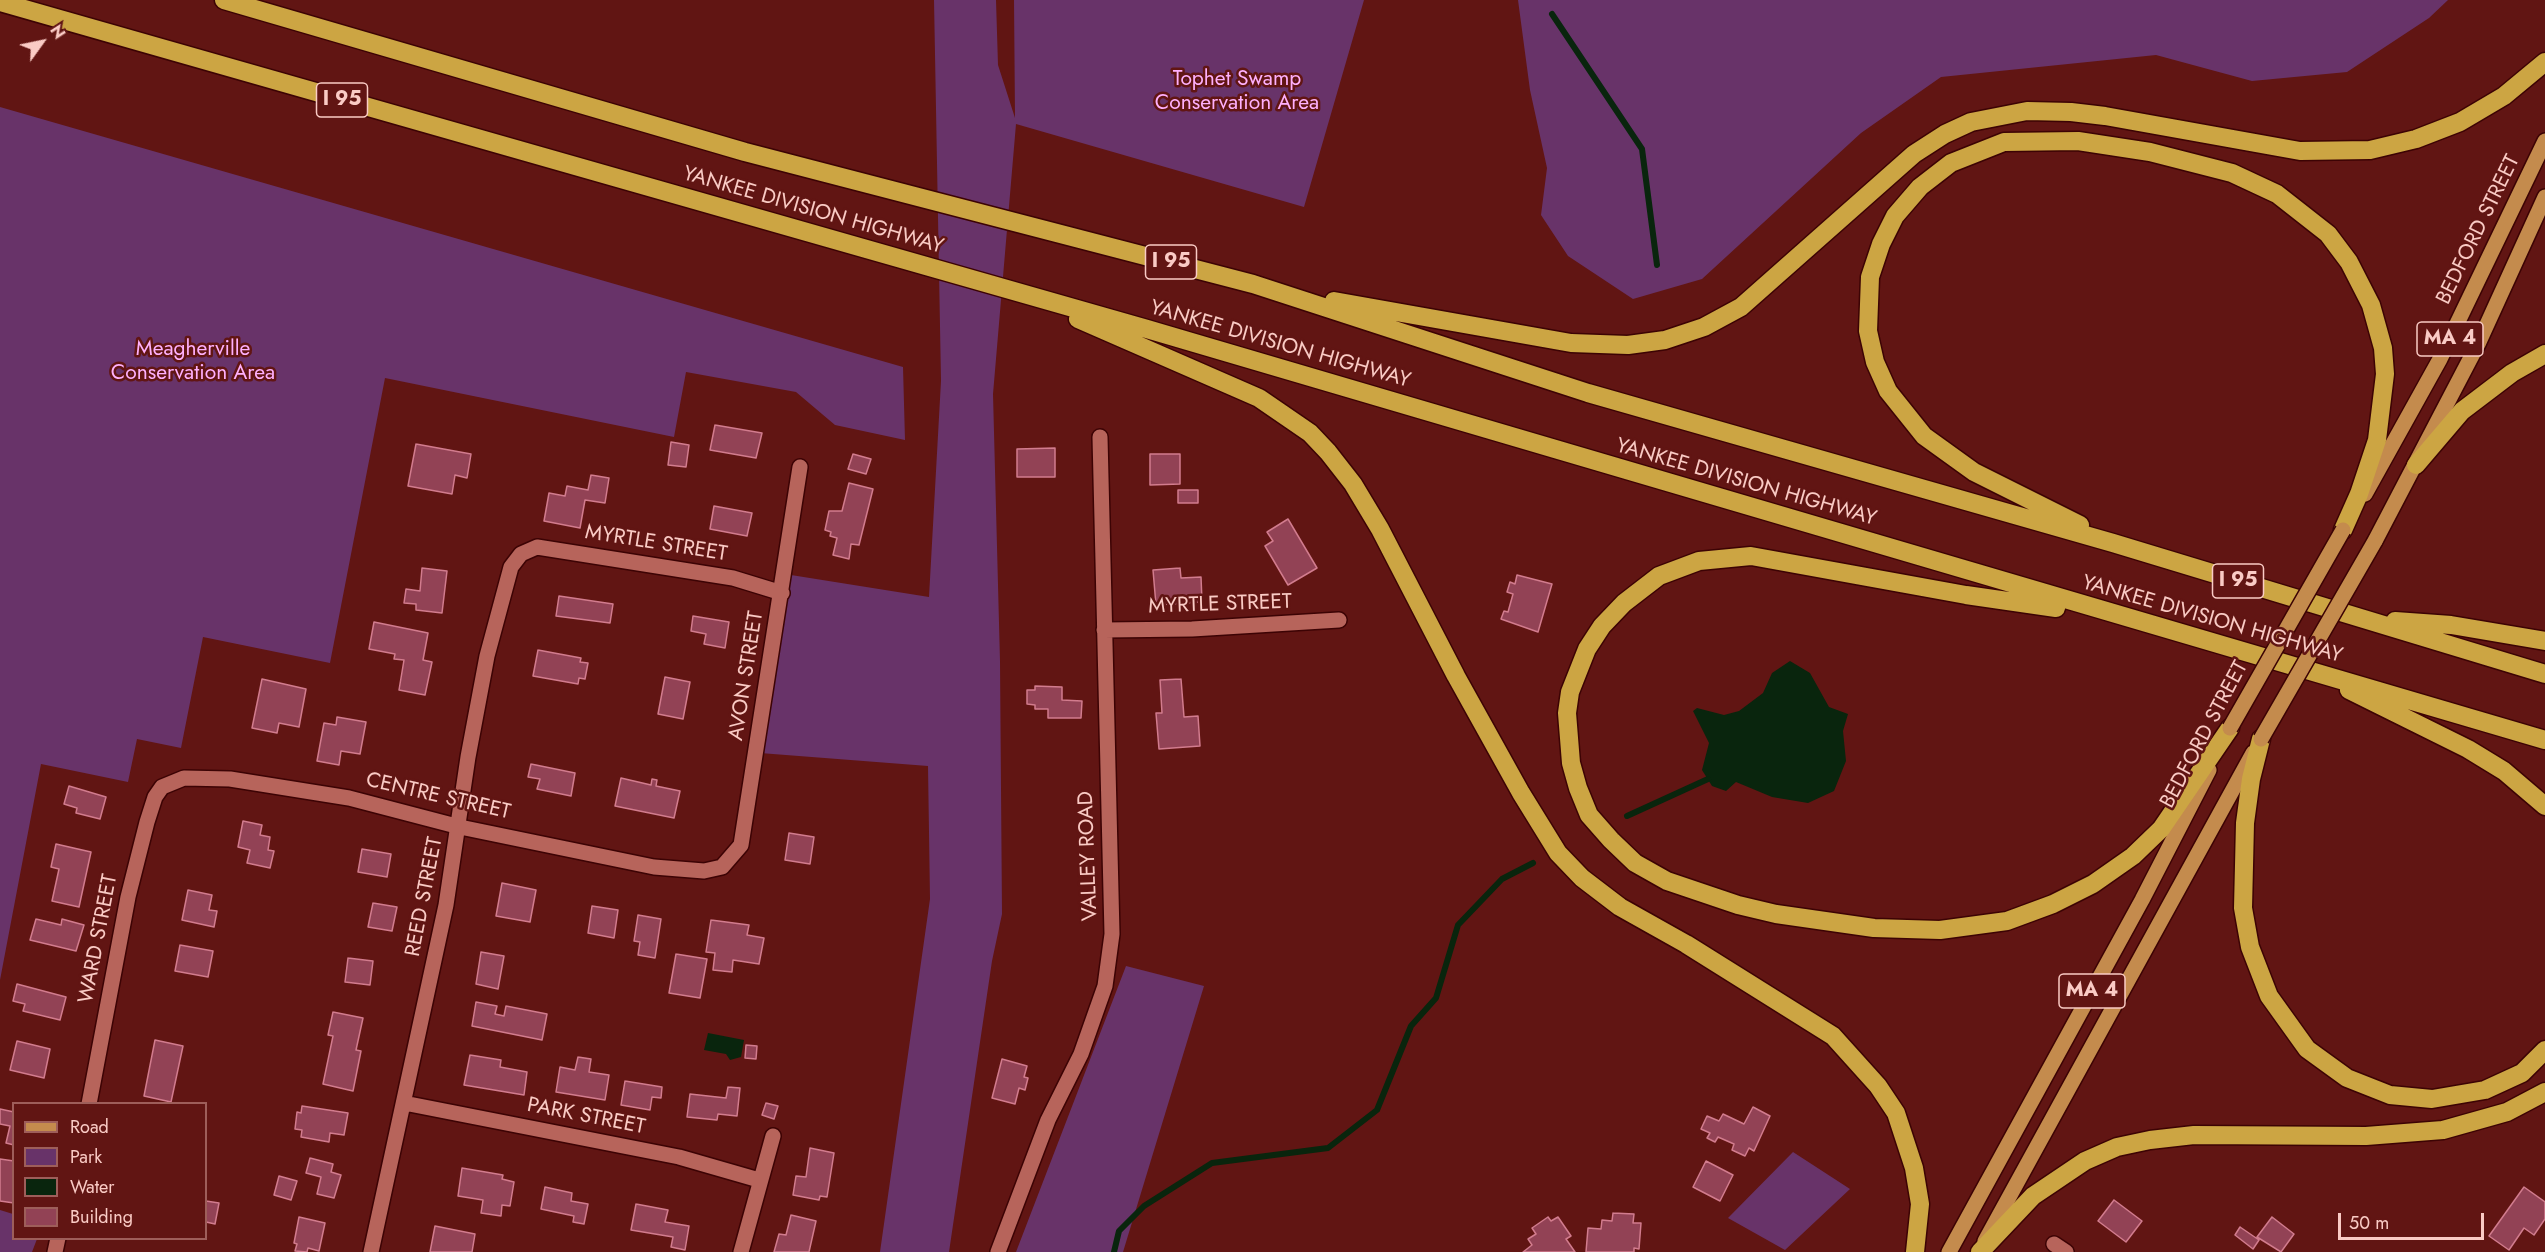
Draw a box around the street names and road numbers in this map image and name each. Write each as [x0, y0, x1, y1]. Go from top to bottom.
road number: I 95 [316, 83, 368, 117]
street label: BEDFORD STREET [2432, 151, 2526, 309]
street label: YANKEE DIVISION HIGHWAY [680, 162, 946, 260]
road number: I 95 [1146, 245, 1196, 279]
street label: YANKEE DIVISION HIGHWAY [1147, 296, 1413, 394]
road number: MA 4 [2417, 322, 2483, 356]
street label: YANKEE DIVISION HIGHWAY [1613, 434, 1879, 532]
street label: MYRTLE STREET [583, 520, 729, 568]
road number: I 95 [2212, 564, 2264, 598]
street label: YANKEE DIVISION HIGHWAY [2079, 571, 2345, 669]
street label: MYRTLE STREET [1148, 590, 1292, 620]
street label: AVON STREET [724, 610, 770, 742]
street label: BEDFORD STREET [2156, 657, 2254, 813]
street label: CENTRE STREET [363, 768, 513, 826]
street label: VALLEY ROAD [1074, 791, 1104, 921]
street label: REED STREET [401, 835, 449, 959]
street label: WARD STREET [74, 872, 124, 1006]
road number: MA 4 [2059, 974, 2125, 1008]
street label: PARK STREET [525, 1093, 647, 1141]

